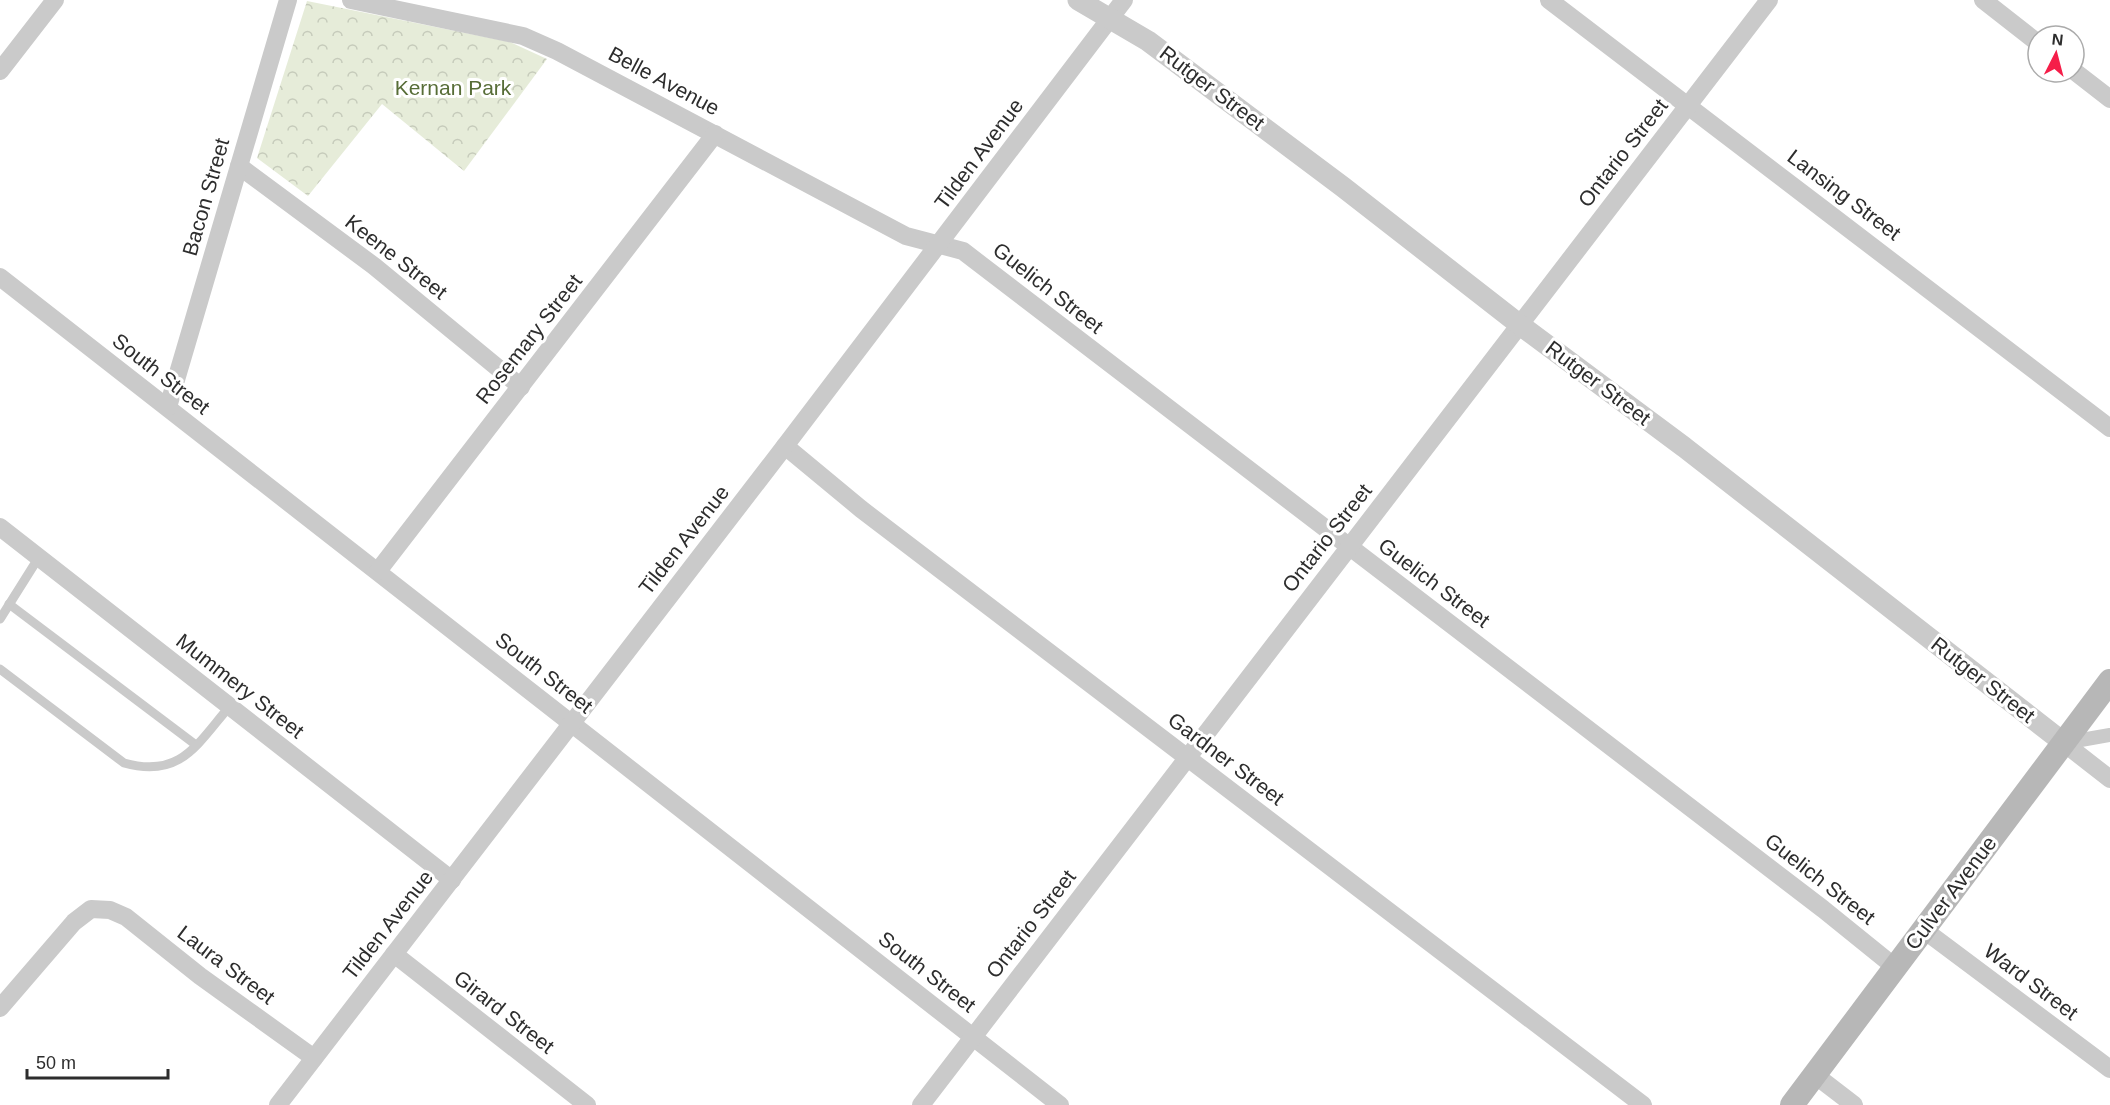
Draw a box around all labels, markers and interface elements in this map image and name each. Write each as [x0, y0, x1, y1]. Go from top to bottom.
north arrow [2026, 24, 2086, 84]
text: N [2051, 31, 2064, 49]
street label: Rutger Street [1156, 41, 1269, 134]
street label: Belle Avenue [605, 42, 724, 119]
park label: Kernan Park [395, 76, 512, 99]
street label: Tilden Avenue [930, 94, 1027, 213]
street label: Ontario Street [1573, 94, 1672, 211]
street label: Bacon Street [178, 135, 233, 258]
street label: Lansing Street [1783, 145, 1905, 245]
street label: Keene Street [341, 210, 452, 304]
street label: Guelich Street [989, 238, 1108, 338]
street label: Rosemary Street [471, 269, 586, 408]
street label: South Street [108, 329, 215, 419]
street label: Rutger Street [1542, 336, 1655, 429]
street label: Ontario Street [1277, 479, 1376, 596]
street label: Tilden Avenue [634, 481, 733, 599]
street label: Guelich Street [1374, 533, 1494, 632]
street label: South Street [491, 628, 598, 718]
street label: Mummery Street [172, 629, 309, 743]
street label: Rutger Street [1927, 632, 2040, 727]
street label: Gardner Street [1164, 708, 1289, 810]
street label: Guelich Street [1761, 829, 1880, 929]
street label: Culver Avenue [1900, 831, 2001, 954]
street label: Ontario Street [981, 865, 1080, 982]
street label: Tilden Avenue [338, 866, 437, 984]
street label: Laura Street [173, 921, 280, 1009]
street label: South Street [874, 927, 981, 1017]
street label: Ward Street [1980, 939, 2083, 1024]
street label: Girard Street [450, 966, 559, 1058]
scale bar [27, 1042, 168, 1080]
text: 50 m [36, 1053, 76, 1073]

